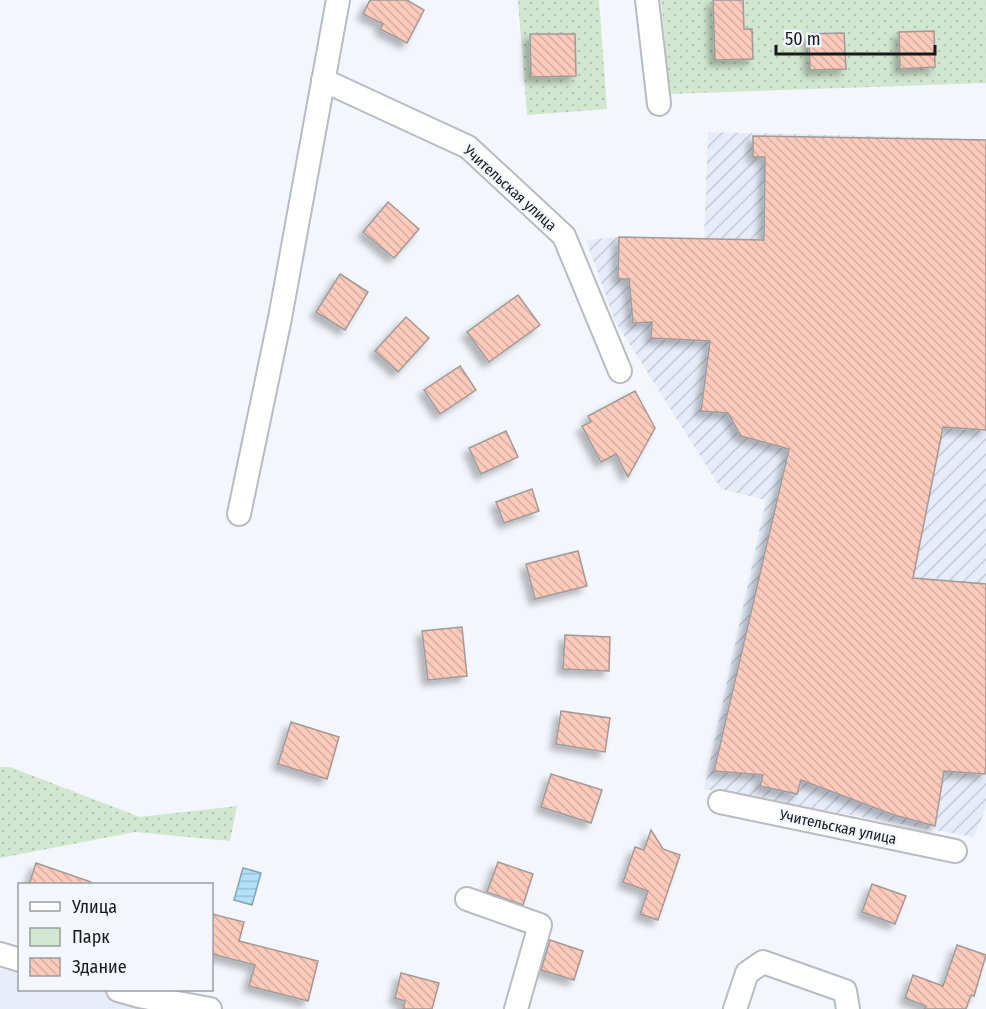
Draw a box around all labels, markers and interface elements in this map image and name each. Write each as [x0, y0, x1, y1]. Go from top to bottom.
scale bar [776, 18, 935, 56]
text: 50 m [785, 28, 821, 50]
street label: Учительская улица [459, 141, 560, 235]
street label: Учительская улица [777, 806, 898, 848]
legend [18, 883, 213, 991]
text: Улица [71, 896, 117, 918]
text: Парк [72, 926, 110, 948]
text: Здание [72, 956, 127, 978]

